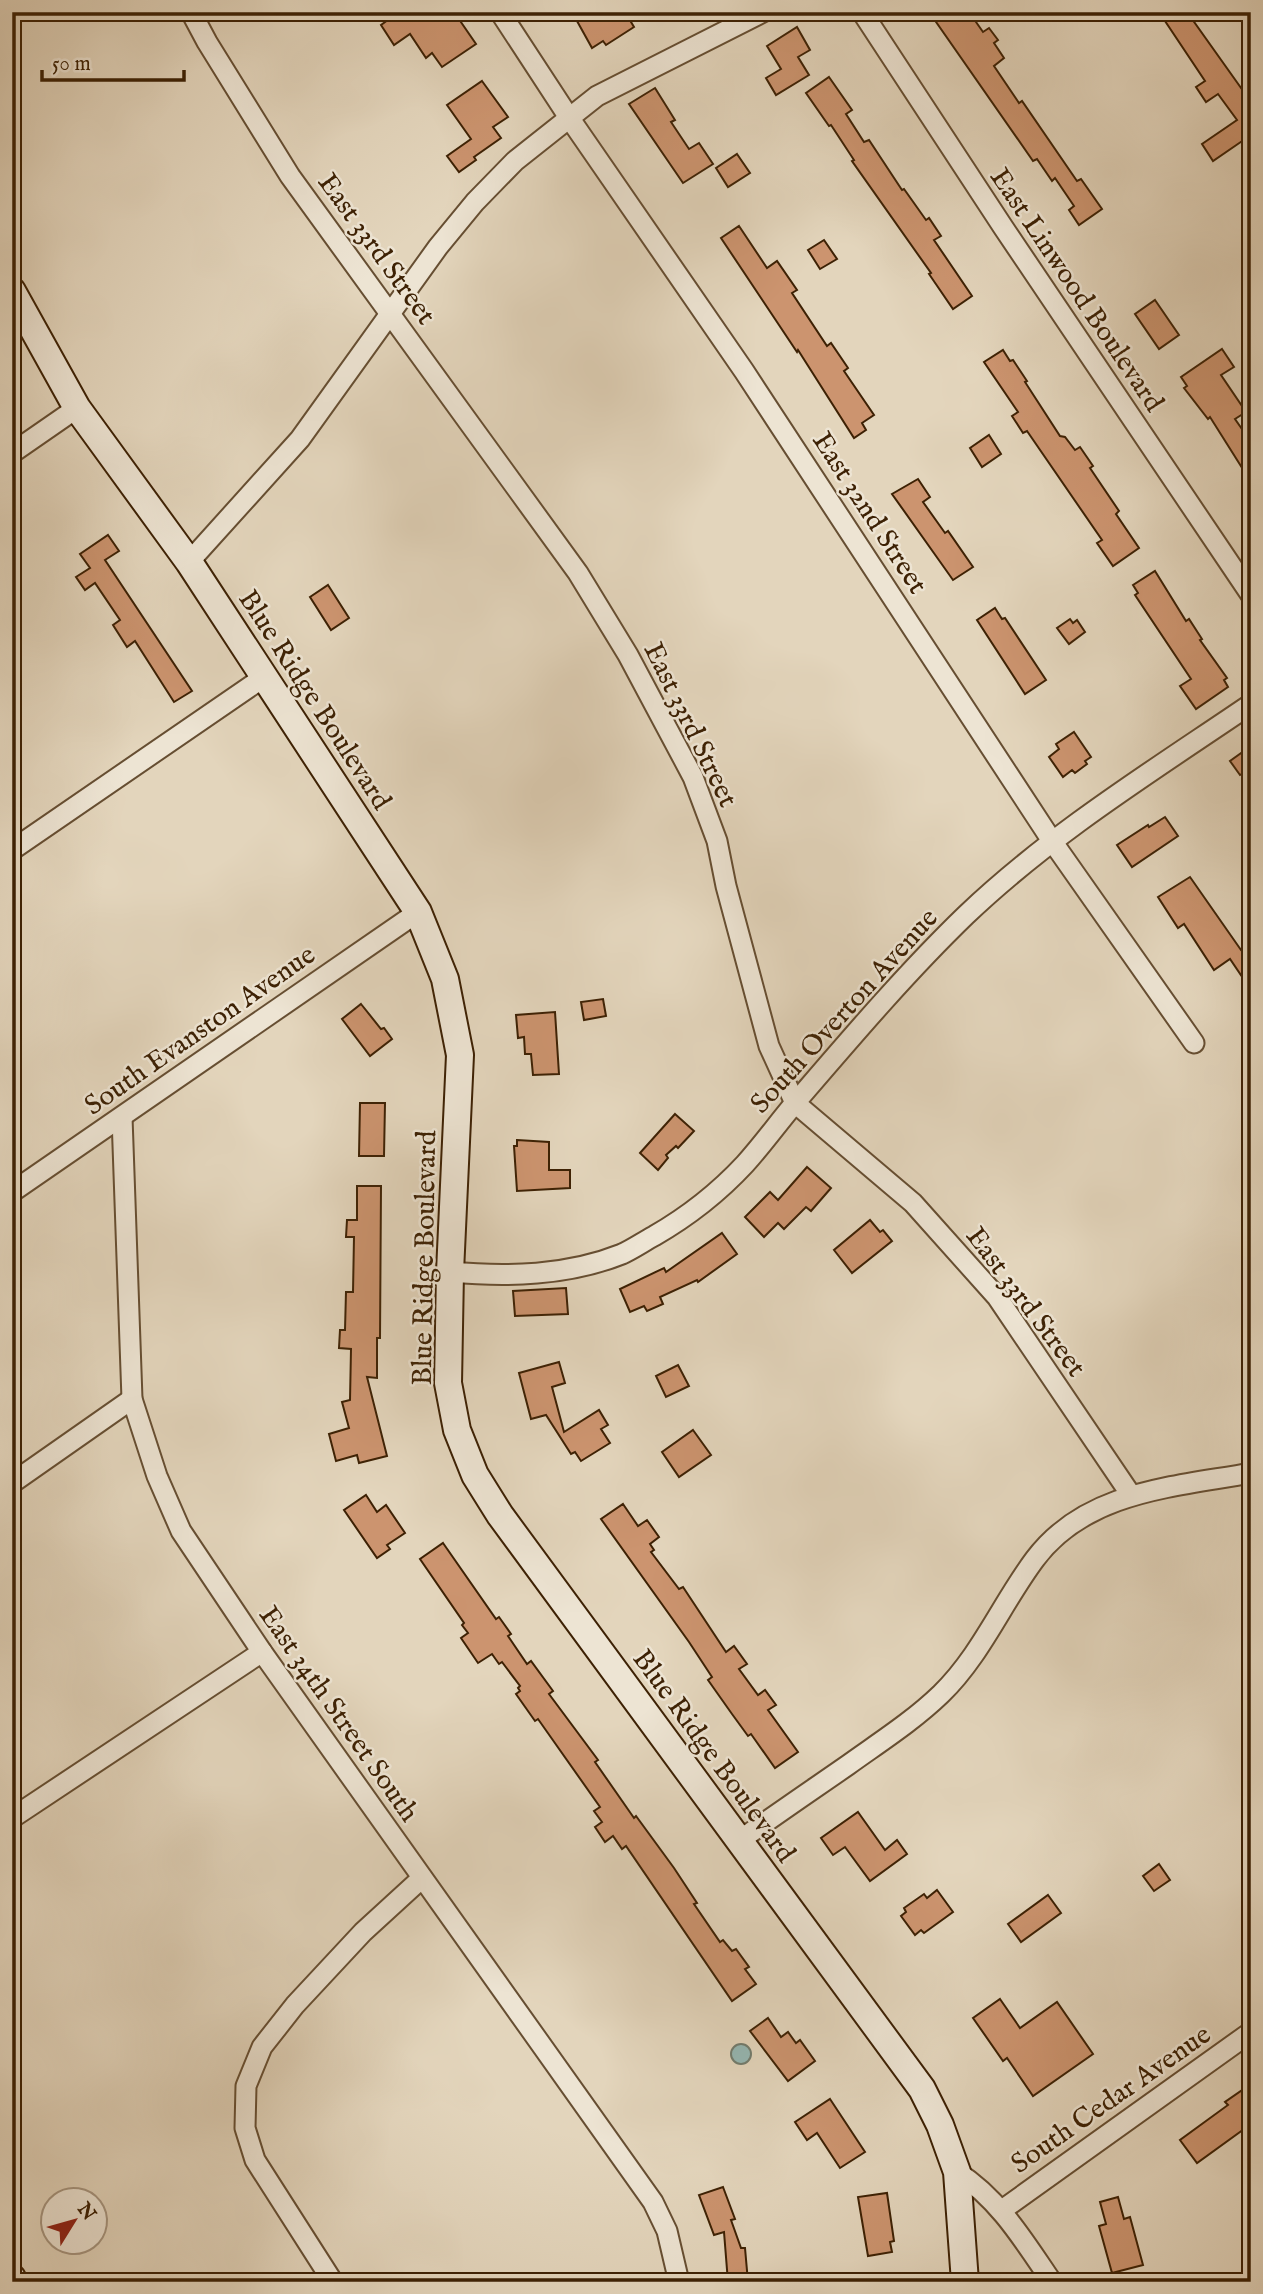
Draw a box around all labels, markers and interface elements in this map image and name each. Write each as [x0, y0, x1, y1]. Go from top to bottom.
scale bar [42, 38, 184, 82]
text: 50 m [52, 51, 91, 78]
street label: East Linwood Boulevard [981, 162, 1171, 419]
street label: East 33rd Street [309, 167, 443, 332]
street label: East 32nd Street [804, 426, 934, 601]
street label: Blue Ridge Boulevard [230, 584, 398, 817]
street label: East 33rd Street [635, 637, 745, 813]
street label: South Overton Avenue [743, 902, 946, 1122]
street label: South Evanston Avenue [78, 938, 323, 1124]
street label: Blue Ridge Boulevard [406, 1130, 445, 1386]
street label: East 33rd Street [957, 1221, 1093, 1385]
street label: East 34th Street South [250, 1600, 426, 1829]
street label: Blue Ridge Boulevard [624, 1643, 802, 1870]
street label: South Cedar Avenue [1005, 2018, 1218, 2182]
north arrow [38, 2186, 108, 2256]
text: N [71, 2197, 101, 2226]

